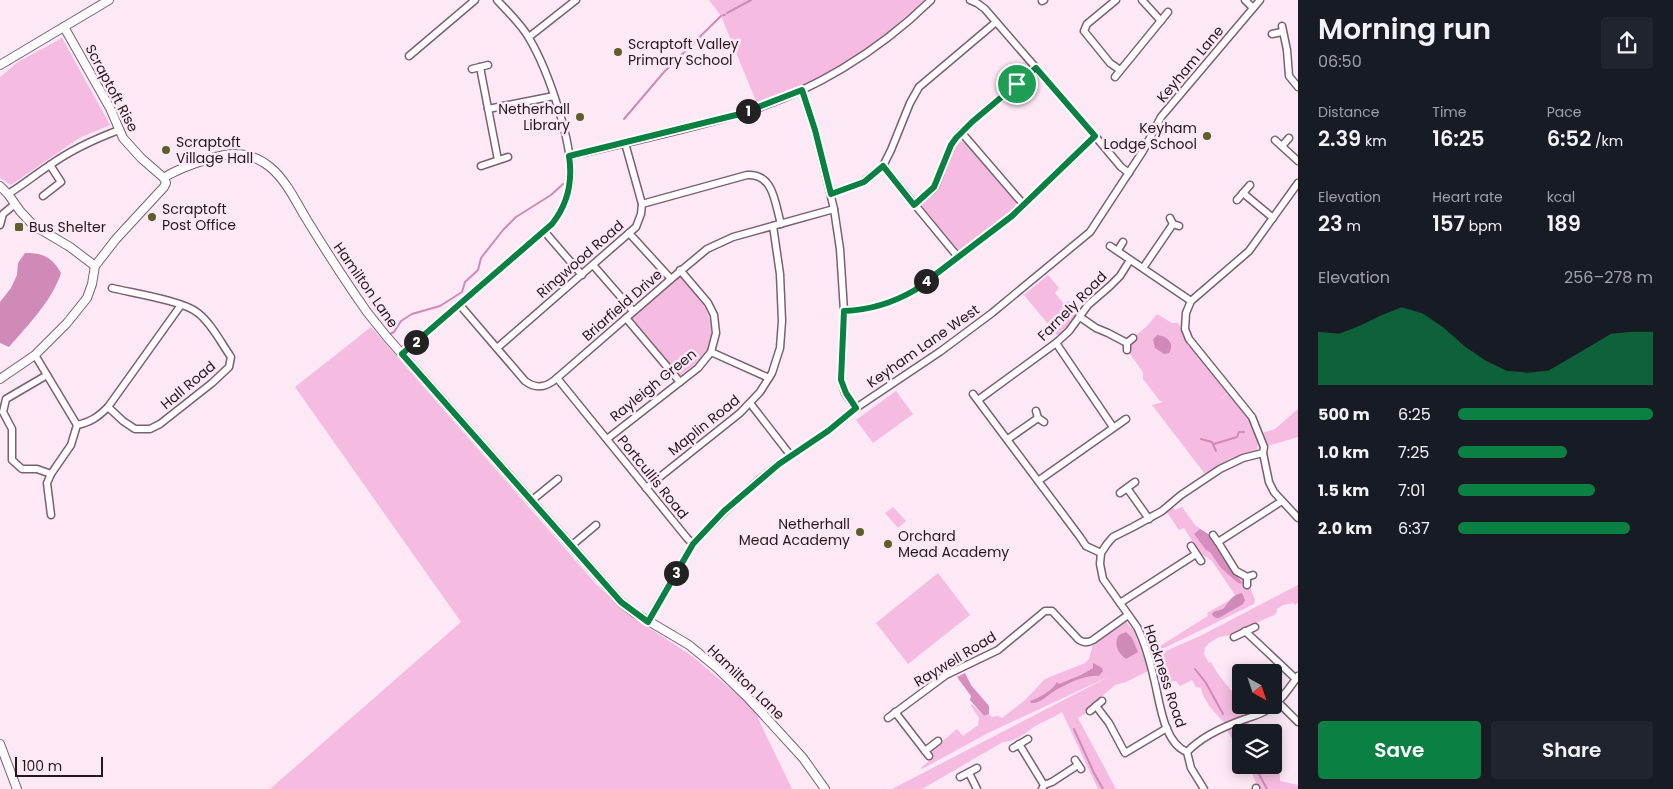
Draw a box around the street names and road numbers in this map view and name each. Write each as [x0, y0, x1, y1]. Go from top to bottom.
street label: Keyham Lane [1152, 21, 1228, 107]
street label: Scraptoft Rise [81, 41, 144, 135]
street label: Ringwood Road [532, 216, 628, 302]
street label: Hamilton Lane [329, 238, 403, 332]
street label: Briarfield Drive [578, 264, 667, 345]
street label: Farnely Road [1033, 267, 1111, 345]
street label: Keyham Lane West [863, 300, 983, 392]
street label: Rayleigh Green [606, 344, 700, 426]
street label: Hall Road [156, 356, 220, 414]
street label: Maplin Road [664, 390, 744, 460]
street label: Portcullis Road [613, 431, 693, 523]
street label: Hackness Road [1139, 622, 1191, 730]
street label: Raywell Road [910, 626, 1000, 692]
street label: Hamilton Lane [703, 640, 789, 724]

